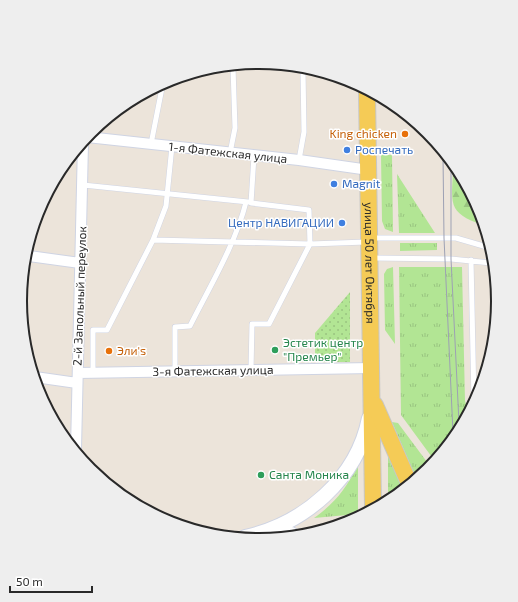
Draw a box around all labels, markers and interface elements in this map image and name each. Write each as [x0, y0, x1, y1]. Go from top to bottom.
place label: King chicken [330, 126, 397, 140]
marker: King chicken [400, 129, 410, 139]
street label: 1-я Фатежская улица [168, 139, 288, 166]
place label: Роспечать [355, 142, 413, 156]
marker: Роспечать [342, 145, 352, 155]
place label: Magnit [342, 176, 381, 190]
marker: Magnit [329, 179, 339, 189]
street label: улица 50 лет Октября [362, 202, 378, 324]
place label: Центр НАВИГАЦИИ [228, 215, 334, 229]
marker: Центр НАВИГАЦИИ [337, 218, 347, 228]
street label: 2-й Запольный переулок [70, 225, 89, 366]
place label: Эстетик центр "Премьер" [283, 335, 363, 363]
place label: Эли's [117, 343, 146, 357]
marker: Эстетик центр "Премьер" [270, 345, 280, 355]
marker: Эли's [104, 346, 114, 356]
street label: 3-я Фатежская улица [152, 362, 274, 379]
place label: Санта Моника [269, 467, 349, 481]
marker: Санта Моника [256, 470, 266, 480]
scale bar [10, 568, 92, 594]
text: 50 m [16, 574, 43, 588]

